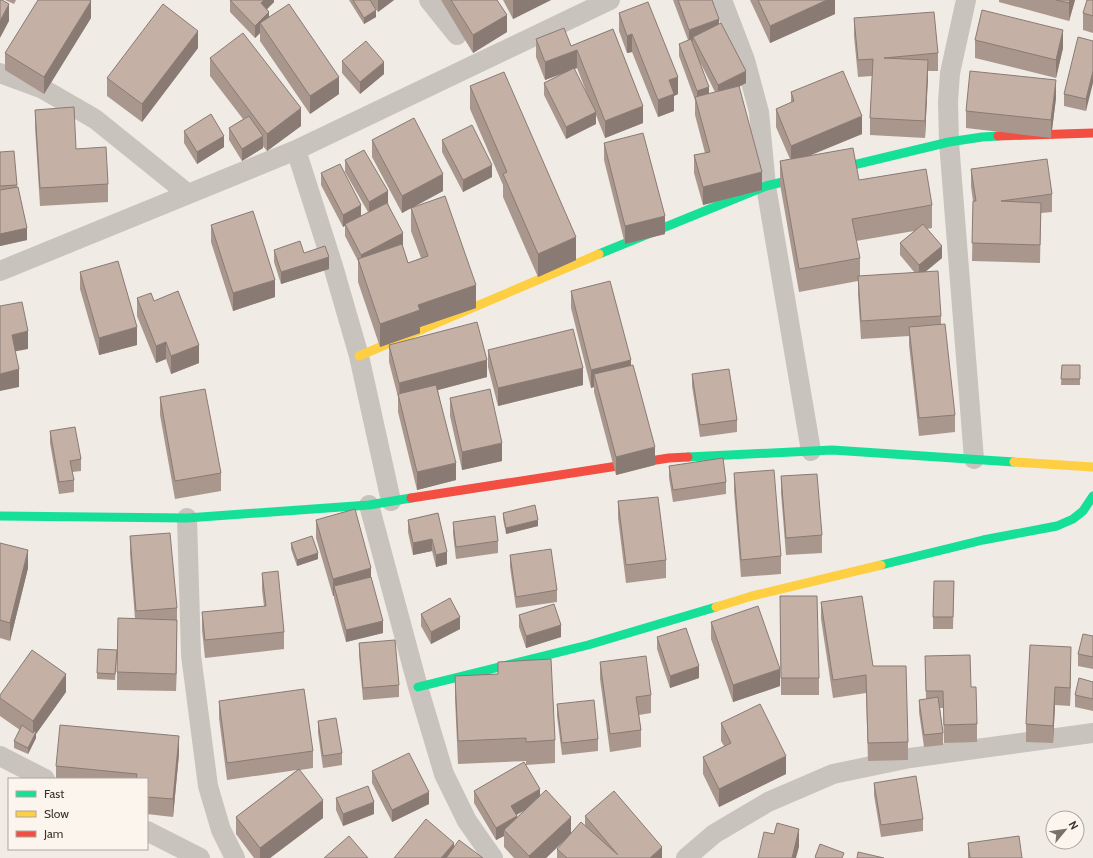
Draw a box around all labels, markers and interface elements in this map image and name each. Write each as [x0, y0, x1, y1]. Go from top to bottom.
legend [8, 778, 148, 850]
text: Fast [44, 786, 64, 801]
text: Slow [44, 806, 69, 821]
north arrow [1045, 810, 1085, 850]
text: N [1066, 818, 1082, 832]
text: Jam [43, 826, 63, 841]

